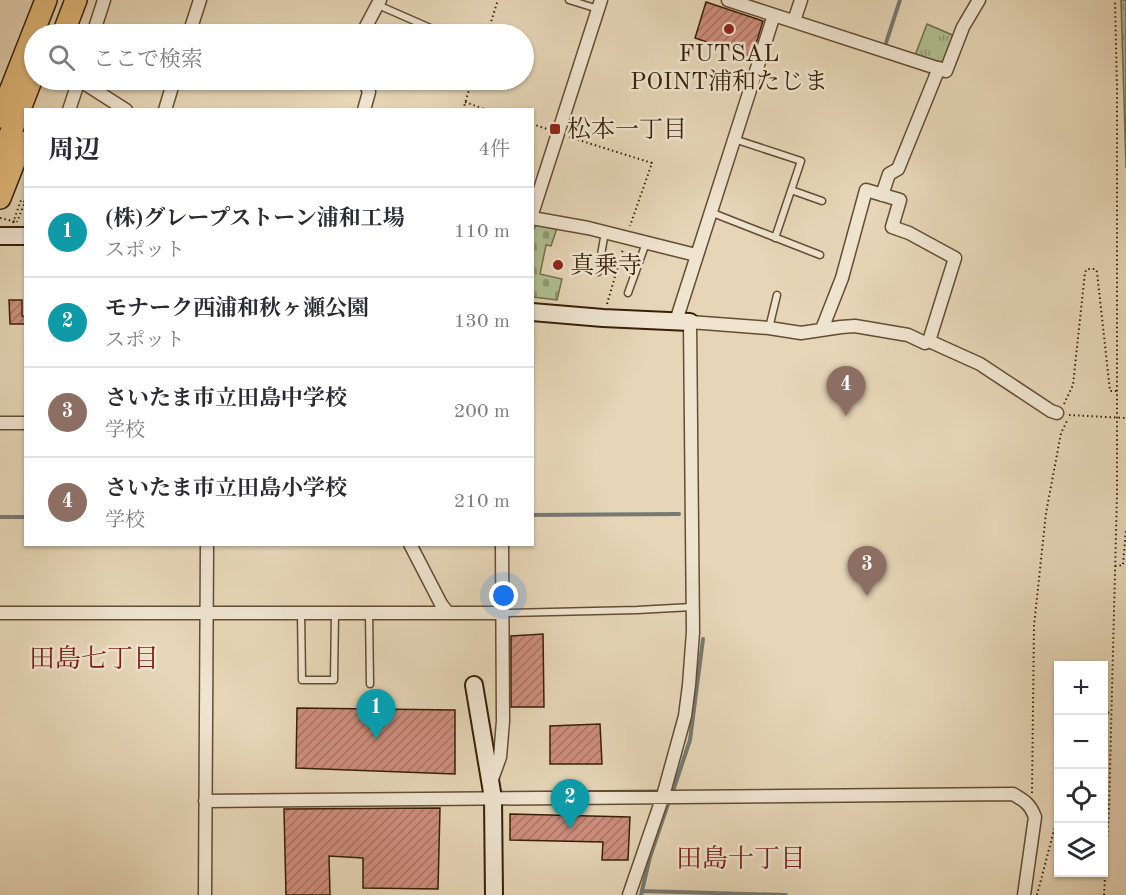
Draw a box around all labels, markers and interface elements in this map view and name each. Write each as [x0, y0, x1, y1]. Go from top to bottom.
marker: FUTSAL POINT浦和たじま [722, 22, 736, 36]
search box [24, 24, 534, 90]
icon: search [45, 41, 78, 74]
place label: FUTSAL POINT浦和たじま [630, 43, 828, 95]
text: ここで検索 [93, 49, 203, 71]
place label: 松本一丁目 [567, 116, 687, 143]
marker: 松本一丁目 [548, 122, 562, 136]
text: 周辺 [48, 138, 100, 164]
text: 4件 [478, 140, 510, 160]
text: (株)グレープストーン浦和工場 [105, 208, 405, 230]
text: 1 [62, 222, 73, 242]
text: 110 m [454, 222, 510, 242]
text: スポット [105, 241, 185, 261]
place label: 真乗寺 [570, 252, 642, 279]
marker: 真乗寺 [551, 258, 565, 272]
text: モナーク西浦和秋ヶ瀬公園 [105, 298, 369, 320]
text: 2 [62, 312, 73, 332]
text: 130 m [454, 312, 510, 332]
text: スポット [105, 331, 185, 351]
pin: 4 [826, 366, 866, 416]
text: さいたま市立田島中学校 [105, 388, 347, 410]
text: 3 [62, 402, 73, 422]
text: 200 m [454, 402, 510, 422]
text: 学校 [105, 421, 145, 441]
text: さいたま市立田島小学校 [105, 478, 347, 500]
text: 4 [62, 492, 73, 512]
text: 210 m [454, 492, 510, 512]
text: 学校 [105, 511, 145, 531]
pin: 3 [848, 546, 886, 596]
your location [489, 581, 518, 610]
district label: 田島七丁目 [29, 645, 159, 673]
map controls [1054, 661, 1108, 877]
button: + [1054, 661, 1108, 715]
pin: 1 [356, 690, 395, 739]
button: − [1054, 715, 1108, 769]
button: locate [1054, 769, 1108, 823]
pin: 2 [550, 780, 590, 829]
button: layers [1054, 823, 1108, 877]
district label: 田島十丁目 [676, 845, 806, 873]

